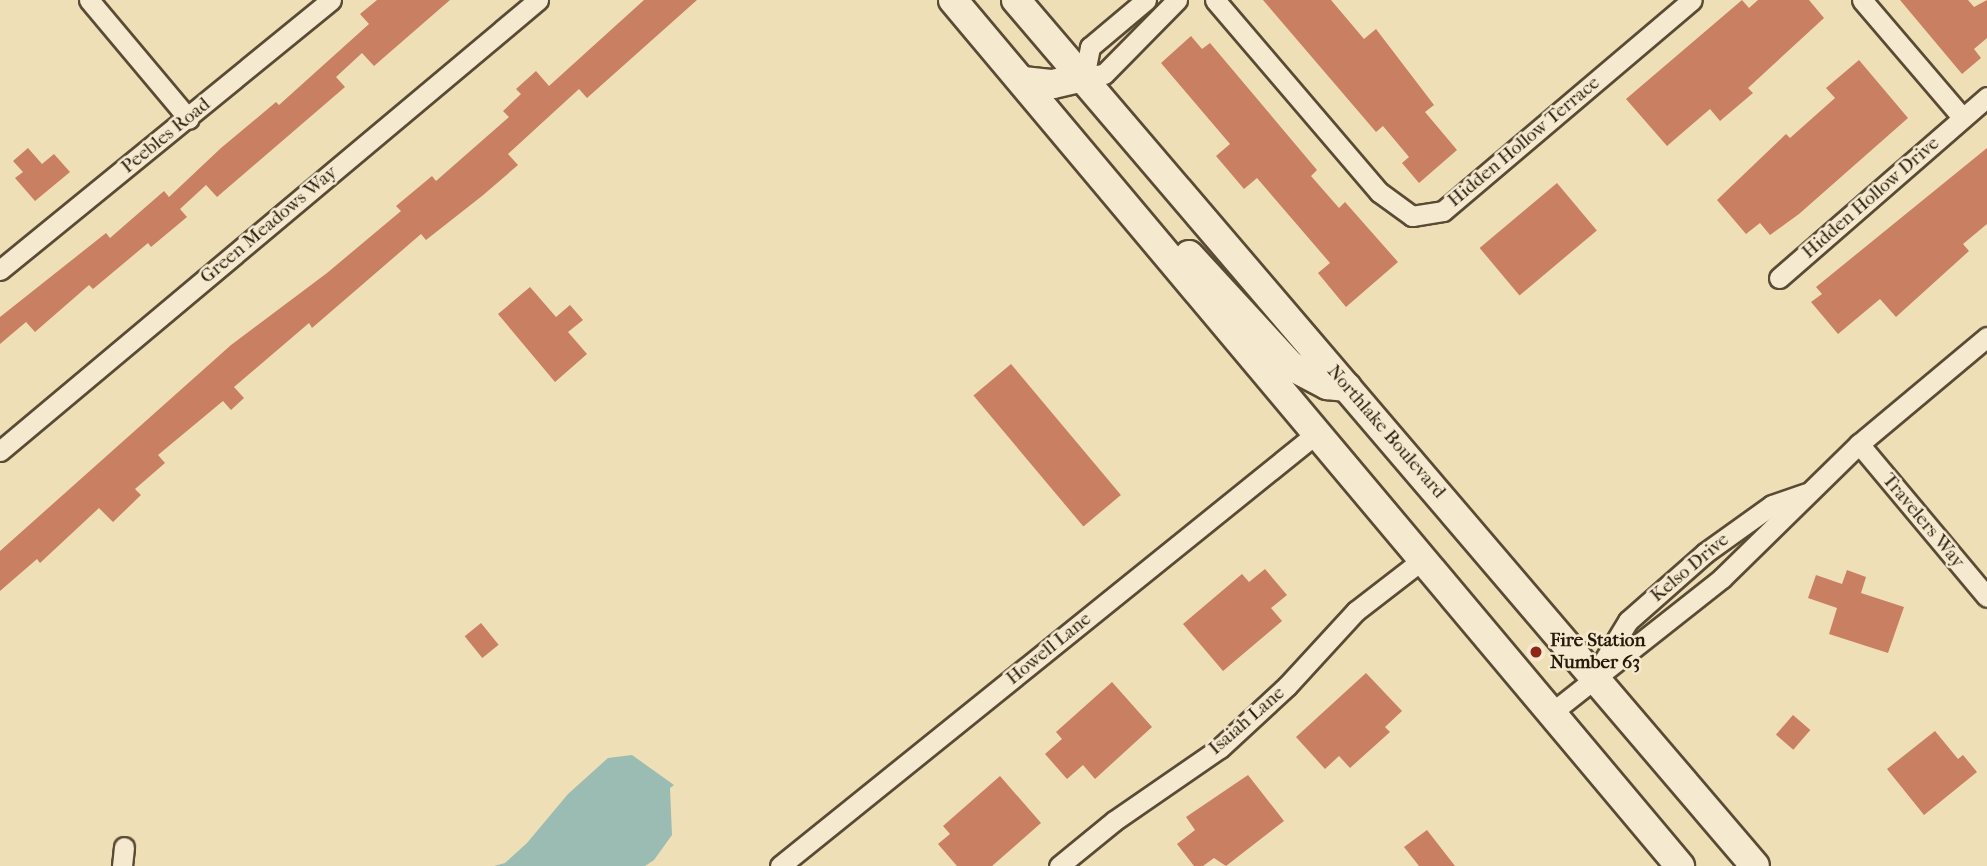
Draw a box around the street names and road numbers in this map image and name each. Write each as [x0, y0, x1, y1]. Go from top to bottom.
street label: Hidden Hollow Terrace [1443, 72, 1605, 212]
street label: Peebles Road [117, 93, 215, 179]
street label: Hidden Hollow Drive [1798, 132, 1944, 264]
street label: Green Meadows Way [196, 161, 342, 289]
street label: Northlake Boulevard [1322, 361, 1450, 503]
street label: Travelers Way [1877, 469, 1969, 573]
street label: Kelso Drive [1646, 529, 1734, 607]
street label: Howell Lane [1002, 608, 1096, 690]
street label: Isaiah Lane [1204, 682, 1290, 760]

